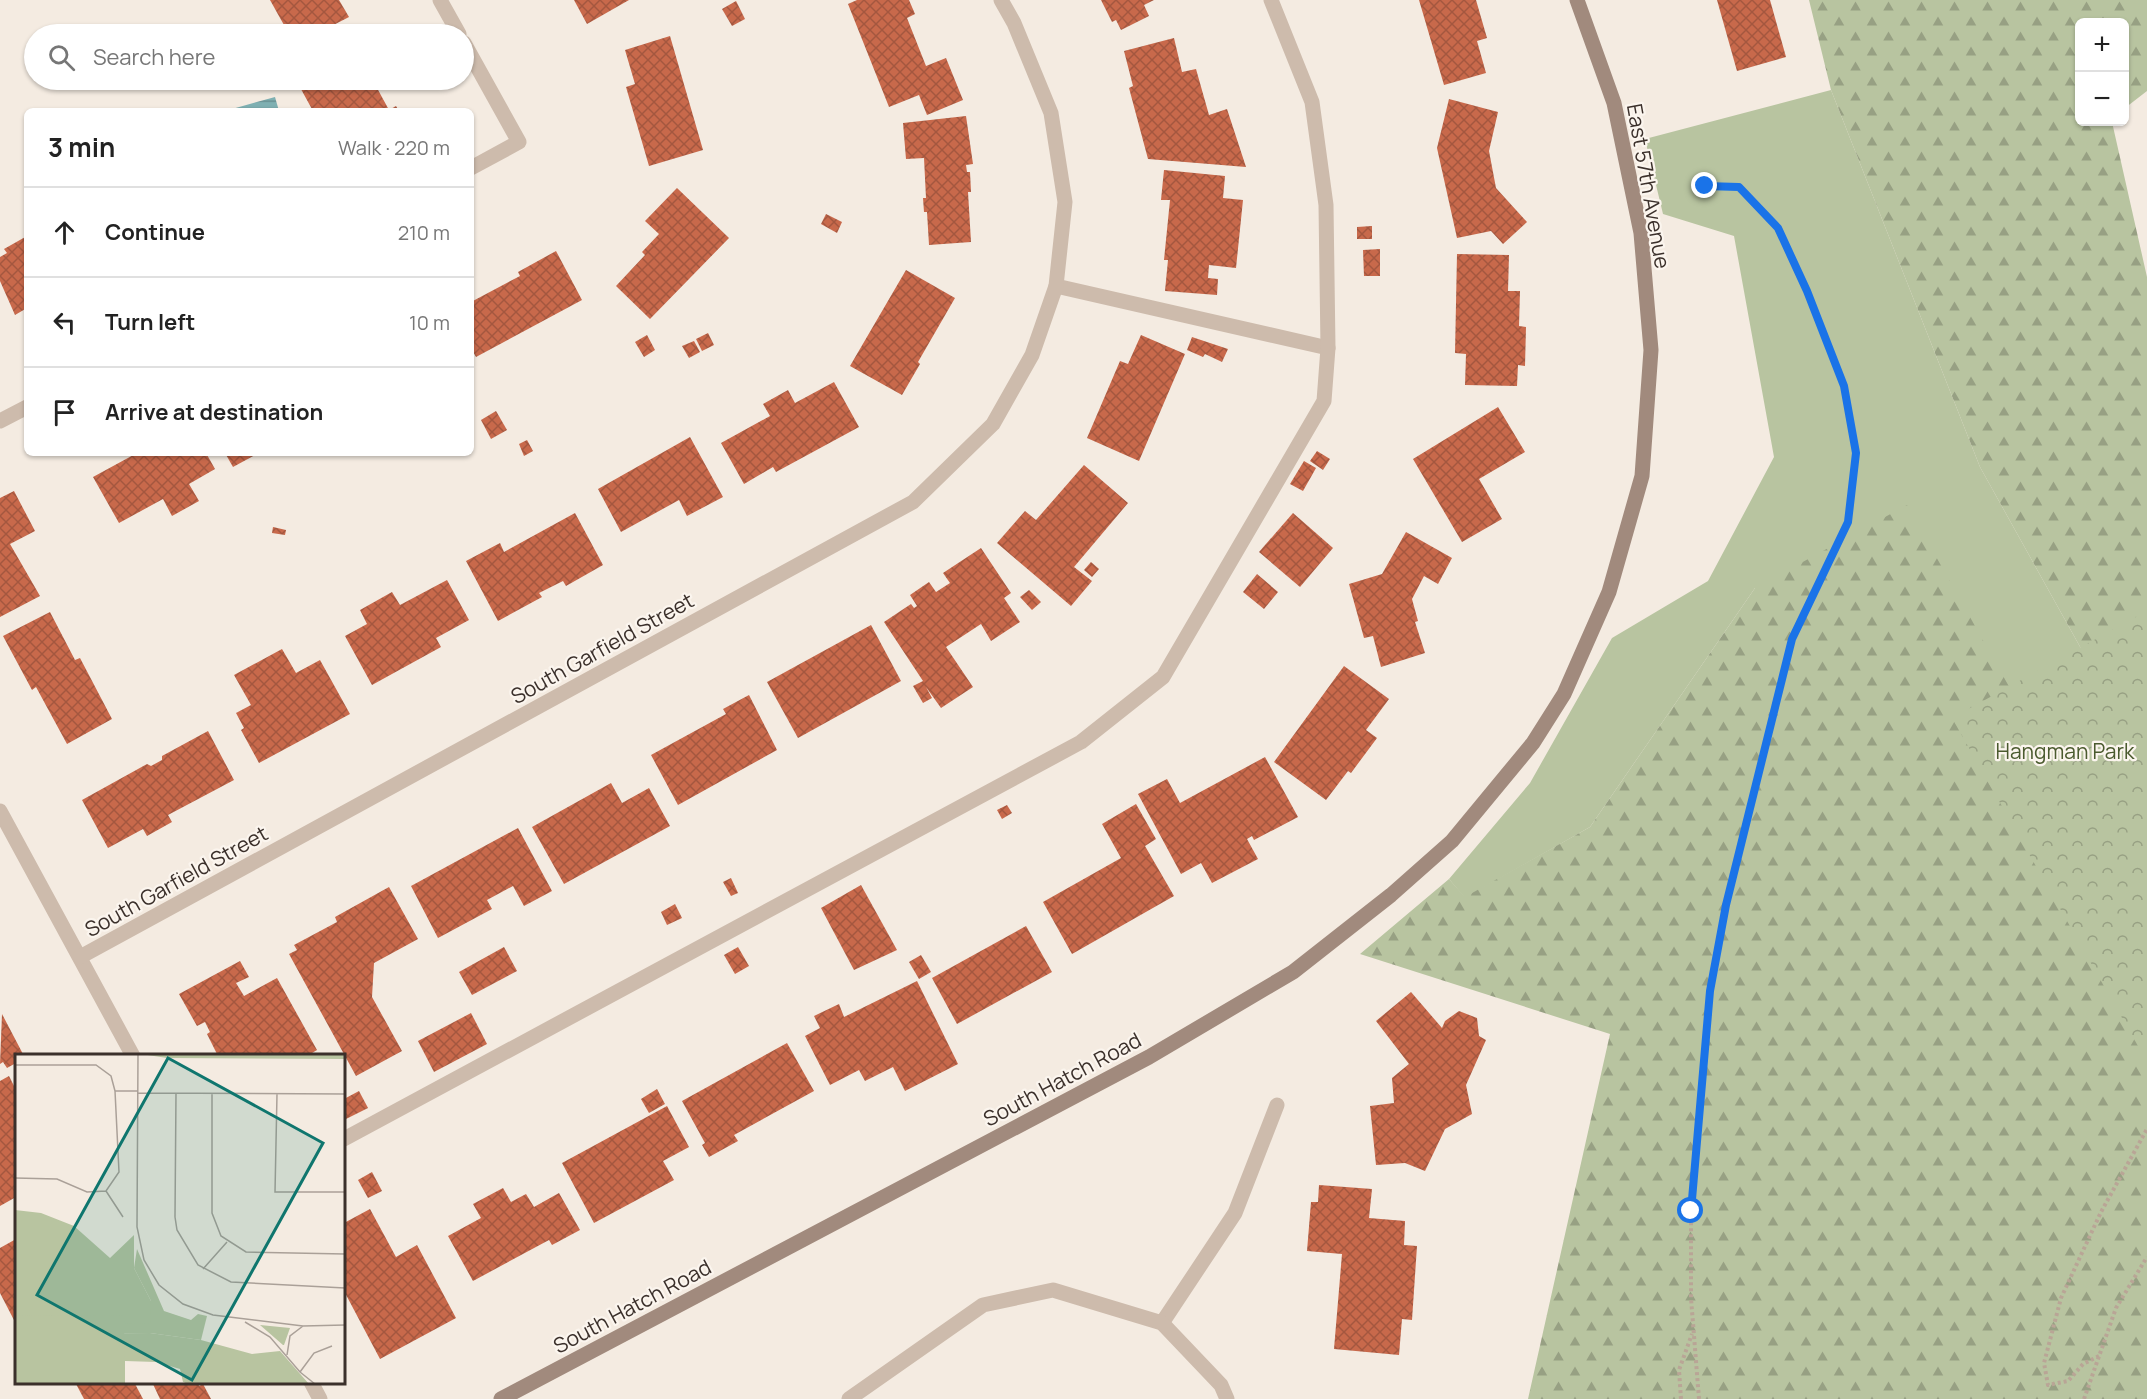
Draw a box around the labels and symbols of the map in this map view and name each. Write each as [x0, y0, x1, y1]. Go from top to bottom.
street label: East 57th Avenue [1621, 101, 1677, 271]
route end [1691, 172, 1717, 198]
street label: South Garfield Street [506, 586, 698, 710]
park label: Hangman Park [1996, 737, 2135, 765]
street label: South Garfield Street [80, 819, 272, 943]
street label: South Hatch Road [978, 1026, 1146, 1132]
inset map [15, 1054, 345, 1384]
route start [1677, 1197, 1703, 1223]
street label: South Hatch Road [548, 1253, 716, 1359]

